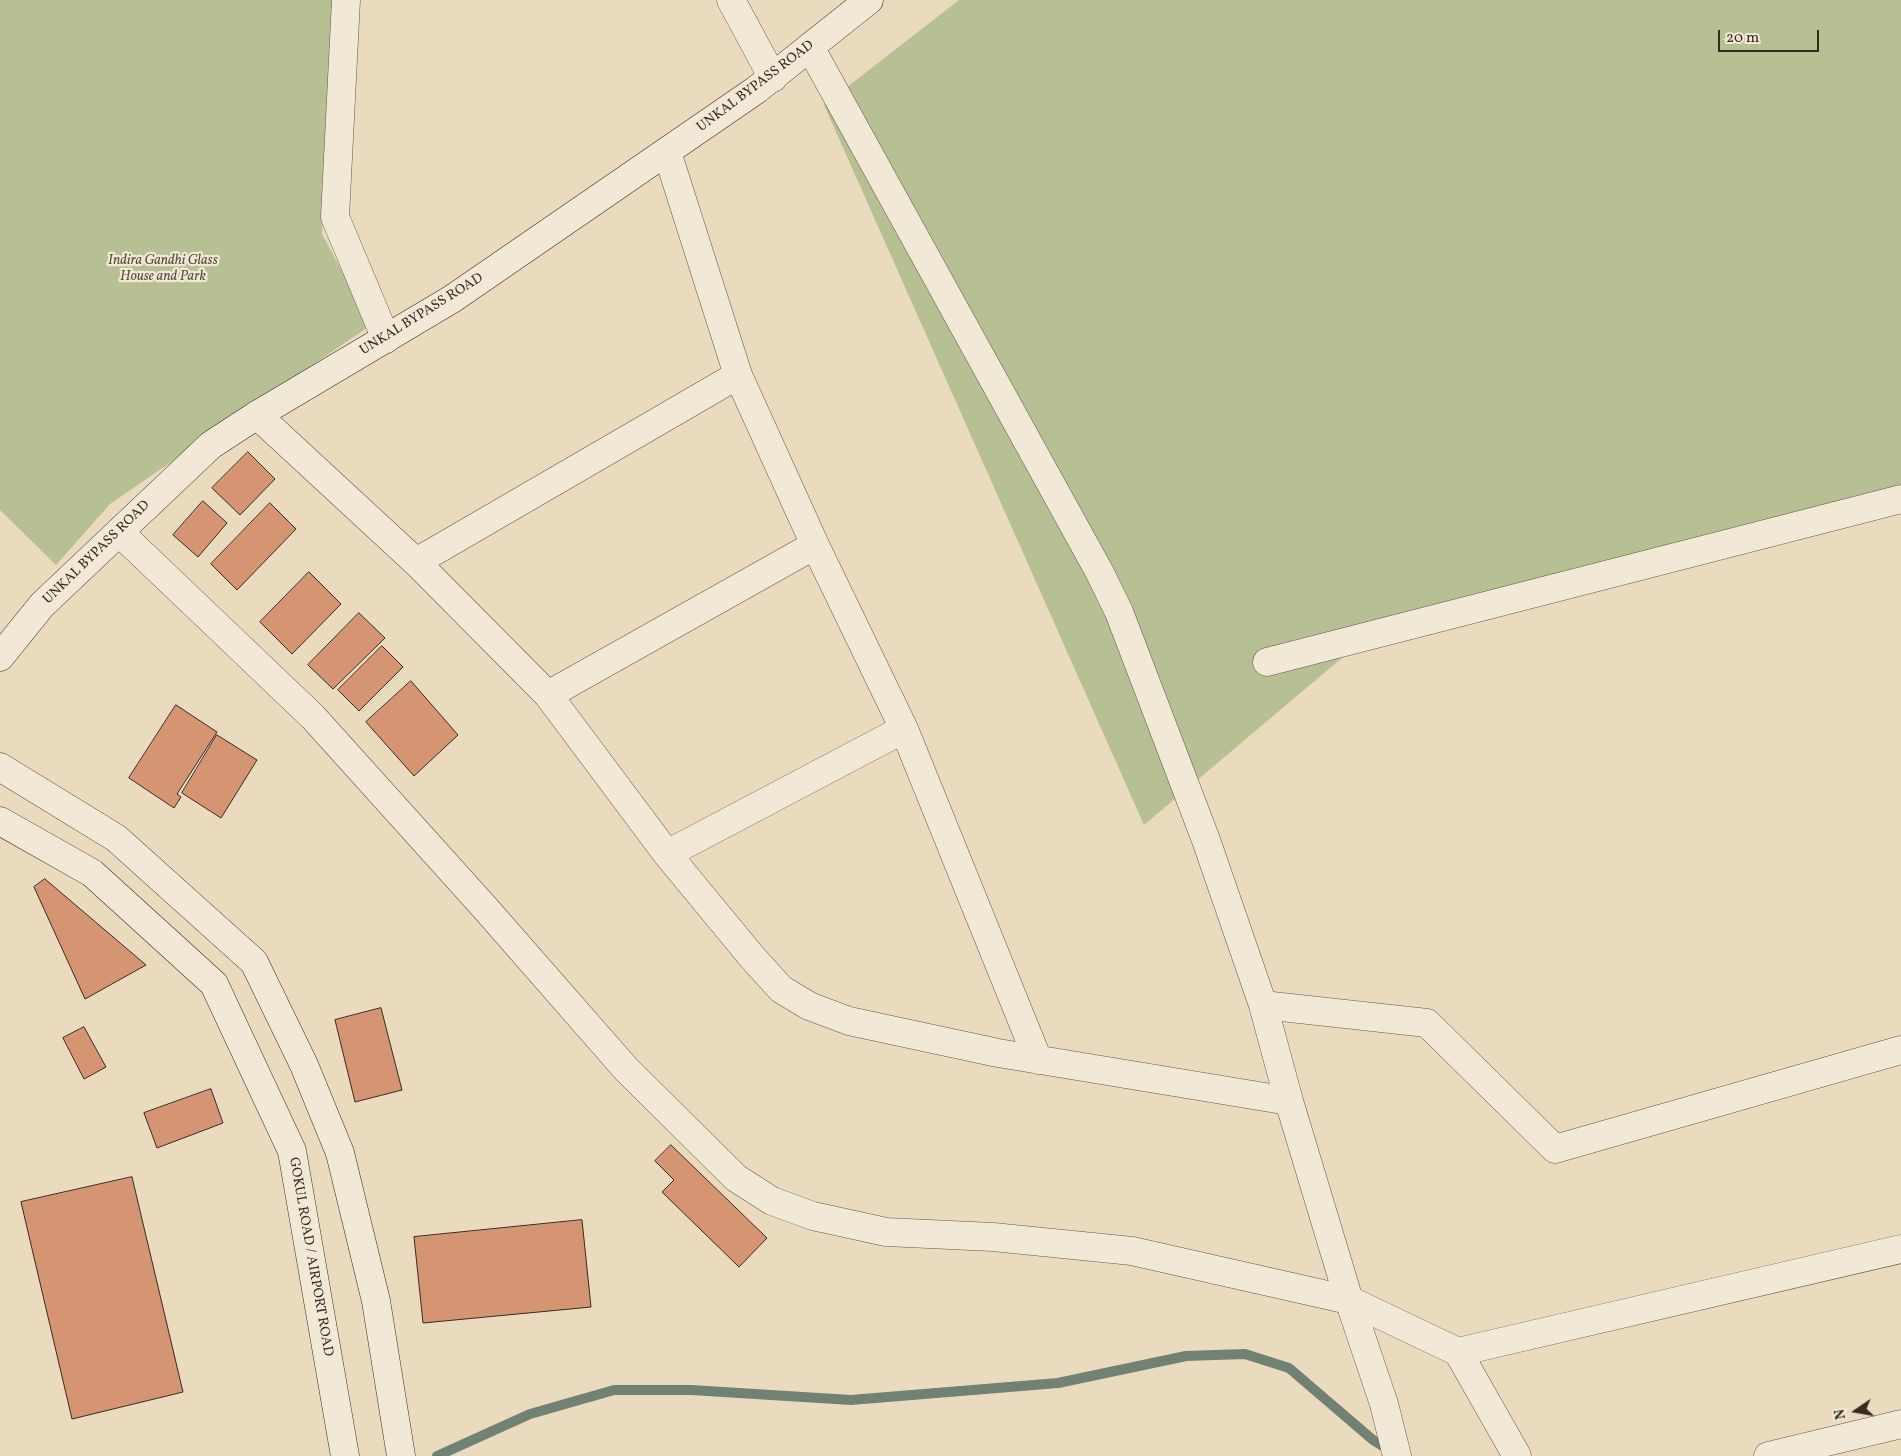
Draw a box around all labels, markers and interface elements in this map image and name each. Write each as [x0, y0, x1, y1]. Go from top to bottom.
scale bar [1721, 20, 1822, 52]
text: 20 m [1726, 28, 1759, 49]
street label: UNKAL BYPASS ROAD [694, 38, 818, 136]
park label: Indira Gandhi Glass House and Park [108, 253, 218, 286]
street label: UNKAL BYPASS ROAD [357, 270, 487, 360]
street label: UNKAL BYPASS ROAD [40, 498, 154, 608]
street label: GOKUL ROAD / AIRPORT ROAD [284, 1156, 336, 1358]
north arrow [1831, 1386, 1881, 1436]
text: N [1830, 1407, 1851, 1421]

